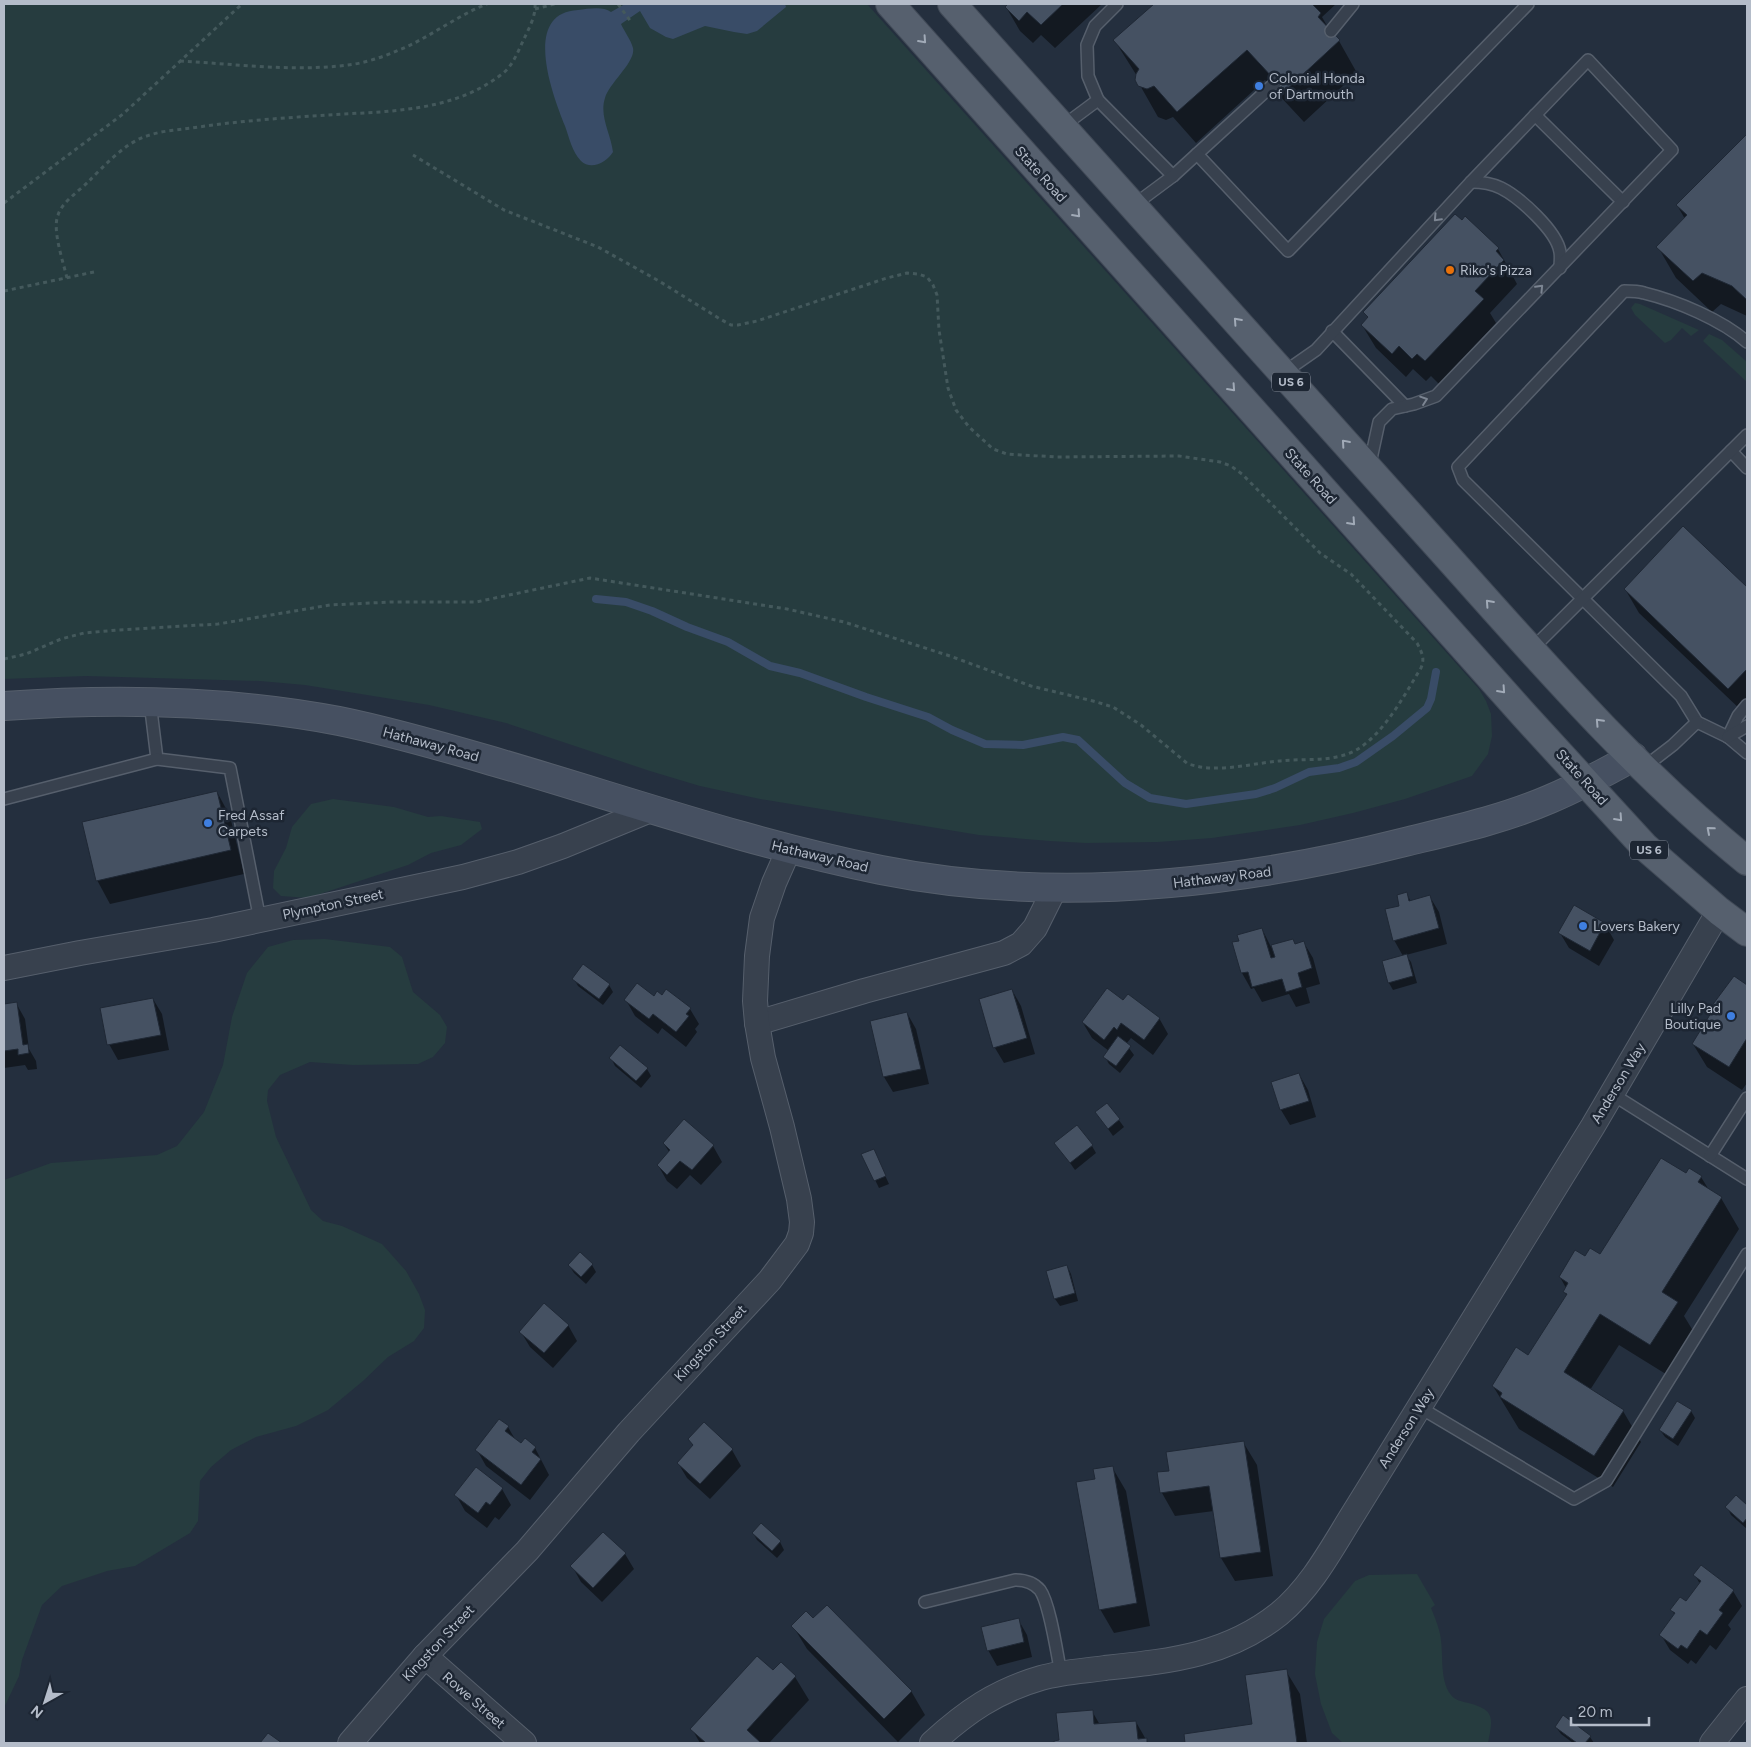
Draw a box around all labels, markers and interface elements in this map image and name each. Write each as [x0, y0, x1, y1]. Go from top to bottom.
one-way arrow [917, 35, 926, 44]
place label: Colonial Honda of Dartmouth [1269, 70, 1365, 103]
marker: Colonial Honda of Dartmouth [1253, 80, 1265, 92]
street label: State Road [1011, 143, 1070, 206]
one-way arrow [1071, 208, 1080, 217]
one-way arrow [1434, 212, 1443, 221]
place label: Riko's Pizza [1460, 262, 1532, 279]
marker: Riko's Pizza [1444, 264, 1456, 276]
one-way arrow [1534, 285, 1543, 294]
one-way arrow [1234, 318, 1243, 327]
road number: US 6 [1272, 372, 1310, 392]
one-way arrow [1226, 382, 1235, 391]
one-way arrow [1420, 396, 1428, 406]
one-way arrow [1342, 439, 1351, 448]
street label: State Road [1281, 445, 1340, 508]
one-way arrow [1346, 516, 1355, 525]
one-way arrow [1486, 599, 1495, 608]
one-way arrow [1496, 684, 1505, 693]
one-way arrow [1596, 719, 1605, 728]
street label: Hathaway Road [381, 723, 481, 765]
street label: State Road [1552, 746, 1611, 809]
place label: Fred Assaf Carpets [218, 807, 285, 840]
one-way arrow [1613, 813, 1622, 822]
marker: Fred Assaf Carpets [202, 817, 214, 829]
one-way arrow [1706, 826, 1715, 835]
street label: Hathaway Road [770, 837, 870, 876]
road number: US 6 [1630, 840, 1668, 860]
street label: Hathaway Road [1172, 863, 1272, 892]
street label: Plympton Street [281, 886, 385, 923]
place label: Lovers Bakery [1593, 918, 1680, 935]
marker: Lovers Bakery [1577, 920, 1589, 932]
place label: Lilly Pad Boutique [1664, 1000, 1721, 1033]
marker: Lilly Pad Boutique [1725, 1010, 1737, 1022]
street label: Anderson Way [1588, 1039, 1649, 1127]
street label: Kingston Street [671, 1302, 750, 1385]
street label: Anderson Way [1375, 1385, 1438, 1471]
street label: Kingston Street [399, 1602, 478, 1685]
street label: Rowe Street [439, 1668, 509, 1732]
north arrow [20, 1677, 70, 1727]
scale bar [1571, 1694, 1648, 1726]
text: N [28, 1702, 47, 1722]
text: 20 m [1578, 1703, 1612, 1721]

